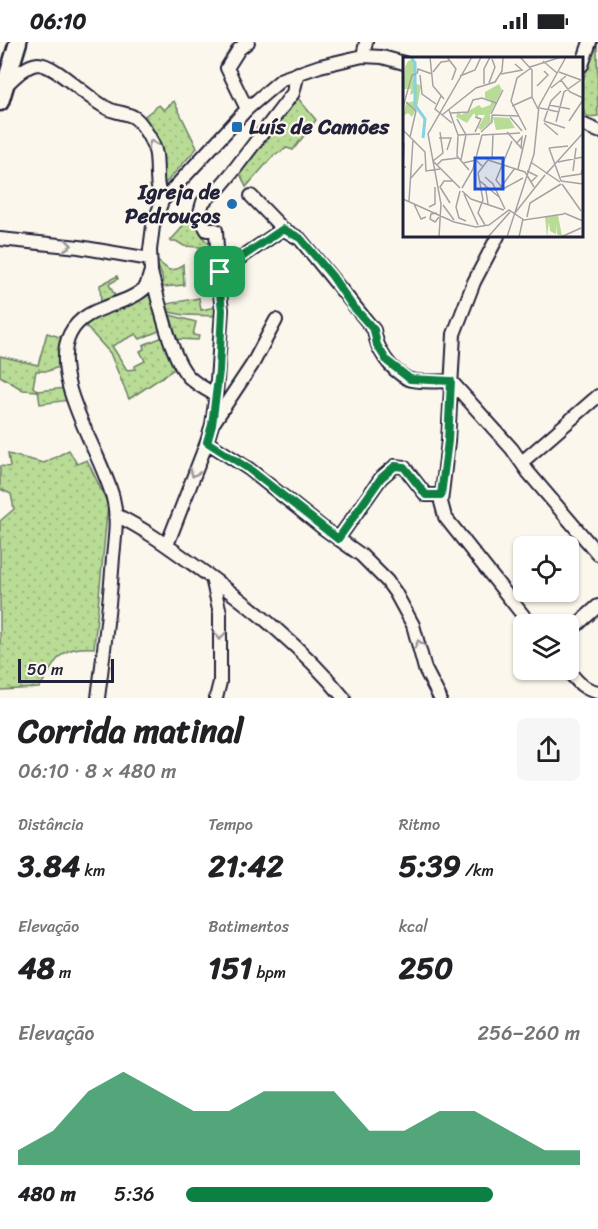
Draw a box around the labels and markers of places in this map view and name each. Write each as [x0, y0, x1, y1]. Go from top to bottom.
place label: Luís de Camões [249, 108, 390, 146]
marker: Luís de Camões [230, 120, 244, 134]
place label: Igreja de Pedrouços [125, 173, 221, 235]
marker: Igreja de Pedrouços [225, 197, 239, 211]
pin [194, 246, 245, 297]

